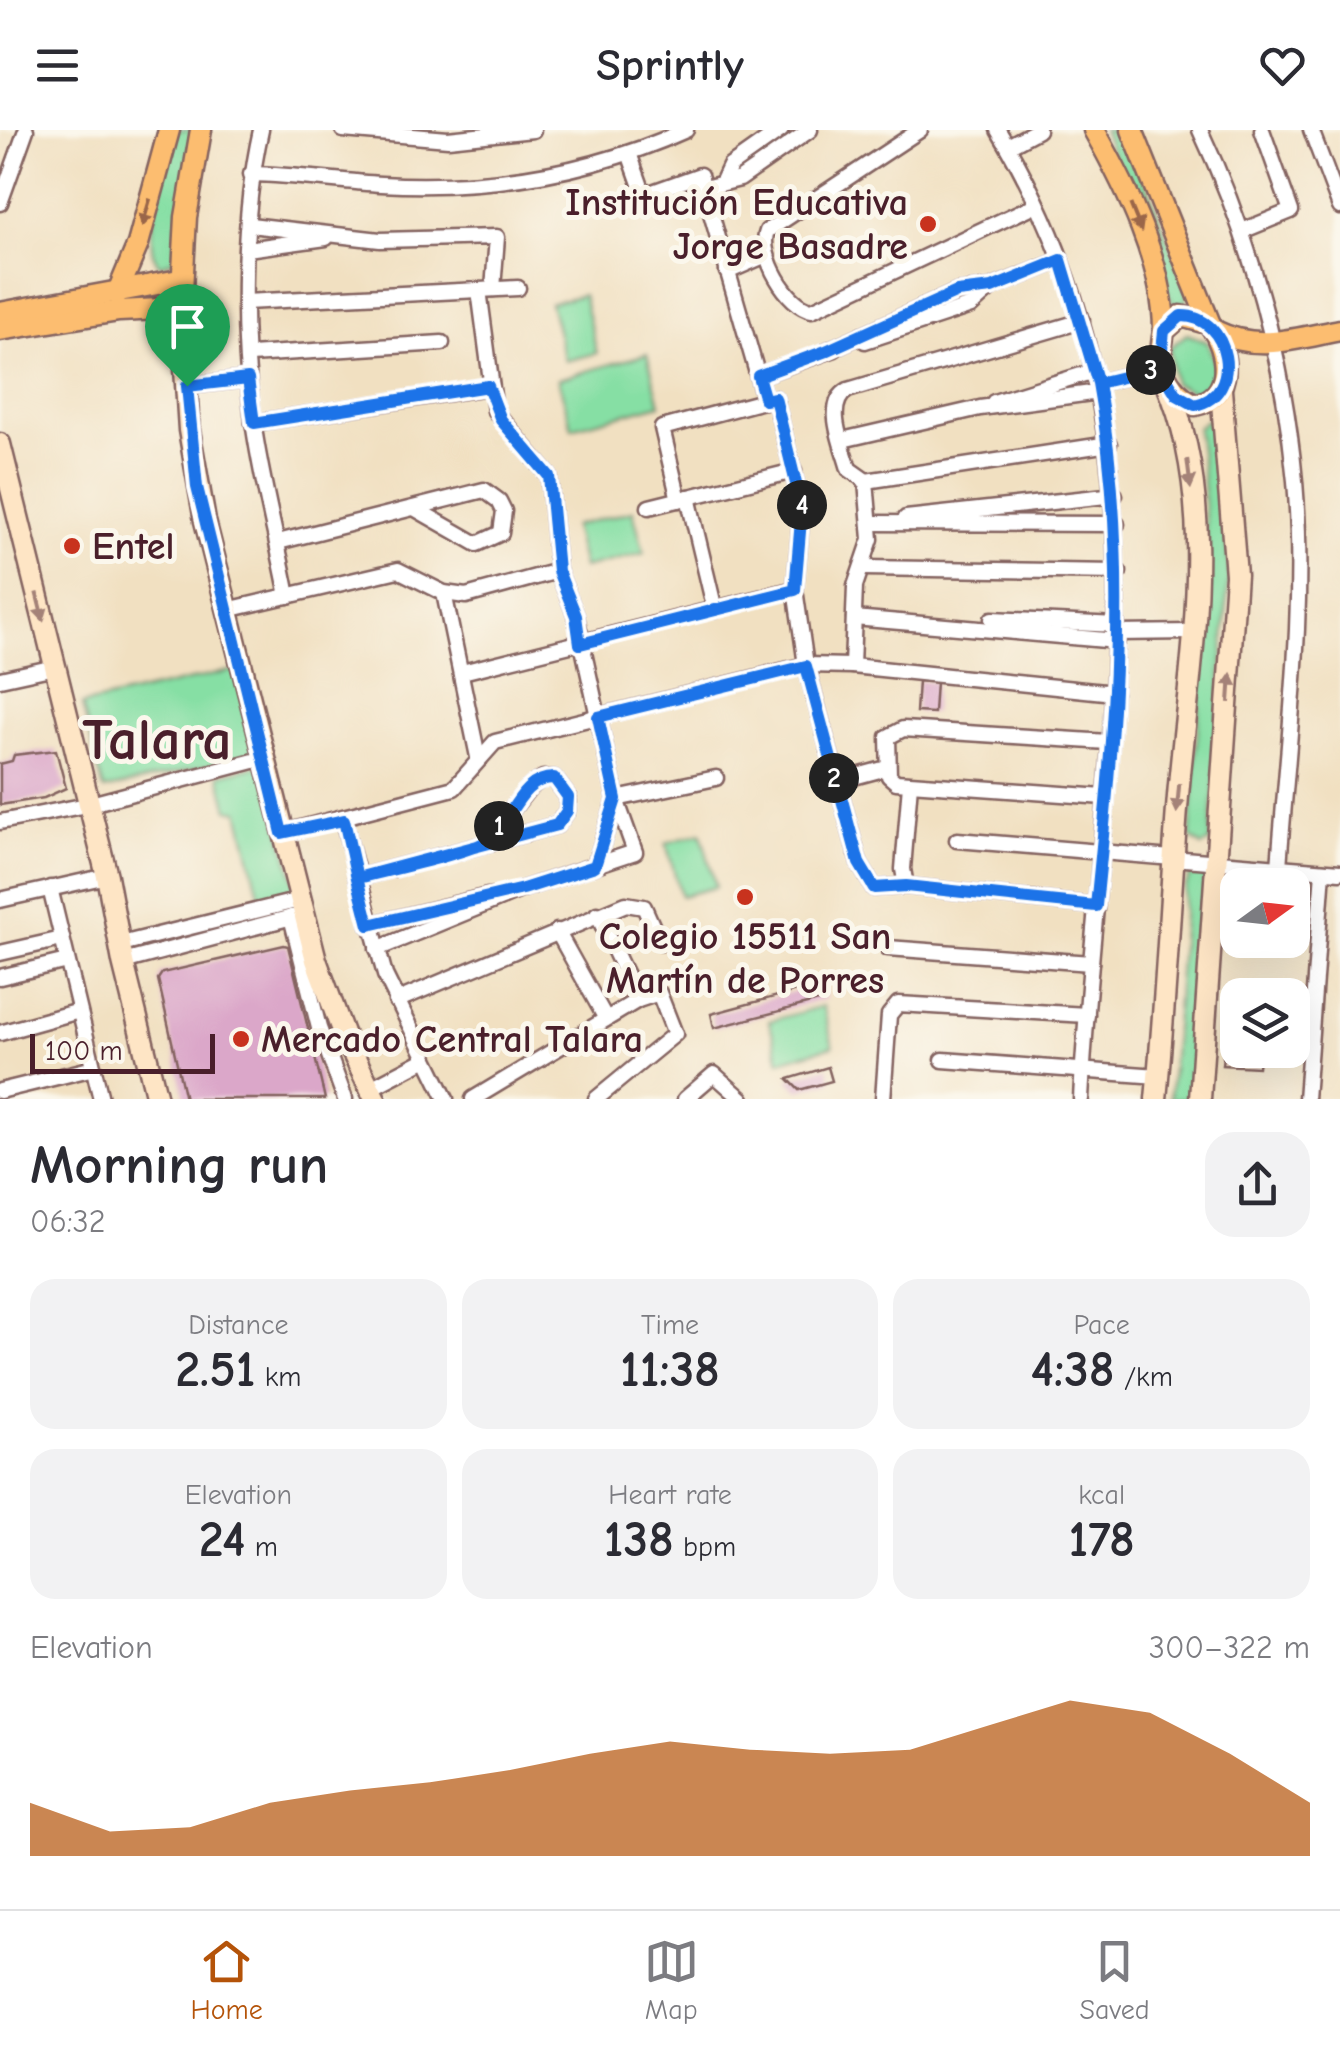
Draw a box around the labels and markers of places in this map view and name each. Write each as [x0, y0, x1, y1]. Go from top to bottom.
place label: Institución Educativa Jorge Basadre [565, 181, 908, 269]
marker: Institución Educativa Jorge Basadre [917, 213, 939, 235]
pin [145, 284, 230, 387]
pin: 3 [1126, 345, 1176, 395]
pin: 4 [777, 480, 827, 530]
place label: Entel [92, 525, 174, 569]
marker: Entel [61, 535, 83, 557]
pin: 2 [809, 753, 859, 803]
pin: 1 [474, 801, 524, 851]
marker: Colegio 15511 San Martín de Porres [734, 886, 756, 908]
place label: Colegio 15511 San Martín de Porres [599, 915, 891, 1003]
place label: Mercado Central Talara [261, 1018, 643, 1062]
marker: Mercado Central Talara [230, 1028, 252, 1050]

